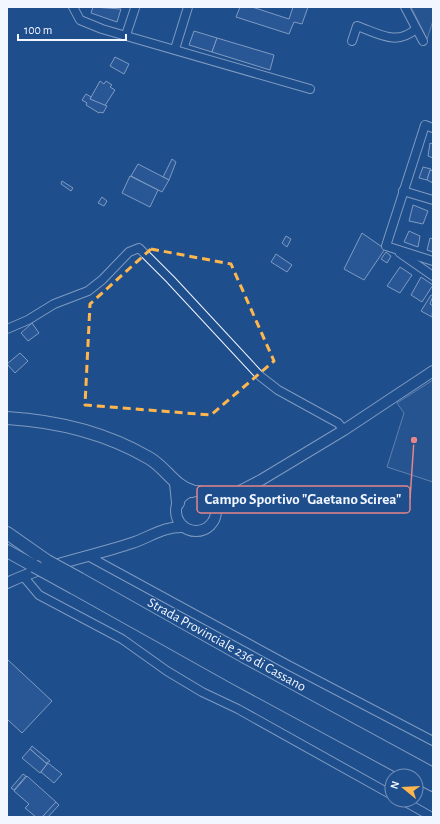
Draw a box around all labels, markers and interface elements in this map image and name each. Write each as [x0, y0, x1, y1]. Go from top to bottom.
scale bar [18, 16, 126, 42]
text: 100 m [24, 24, 52, 36]
callout: Campo Sportivo "Gaetano Scirea" [197, 486, 410, 513]
text: Campo Sportivo "Gaetano Scirea" [205, 492, 401, 507]
street label: Strada Provinciale 236 di Cassano [145, 595, 308, 694]
north arrow [384, 768, 424, 808]
text: N [389, 780, 401, 790]

